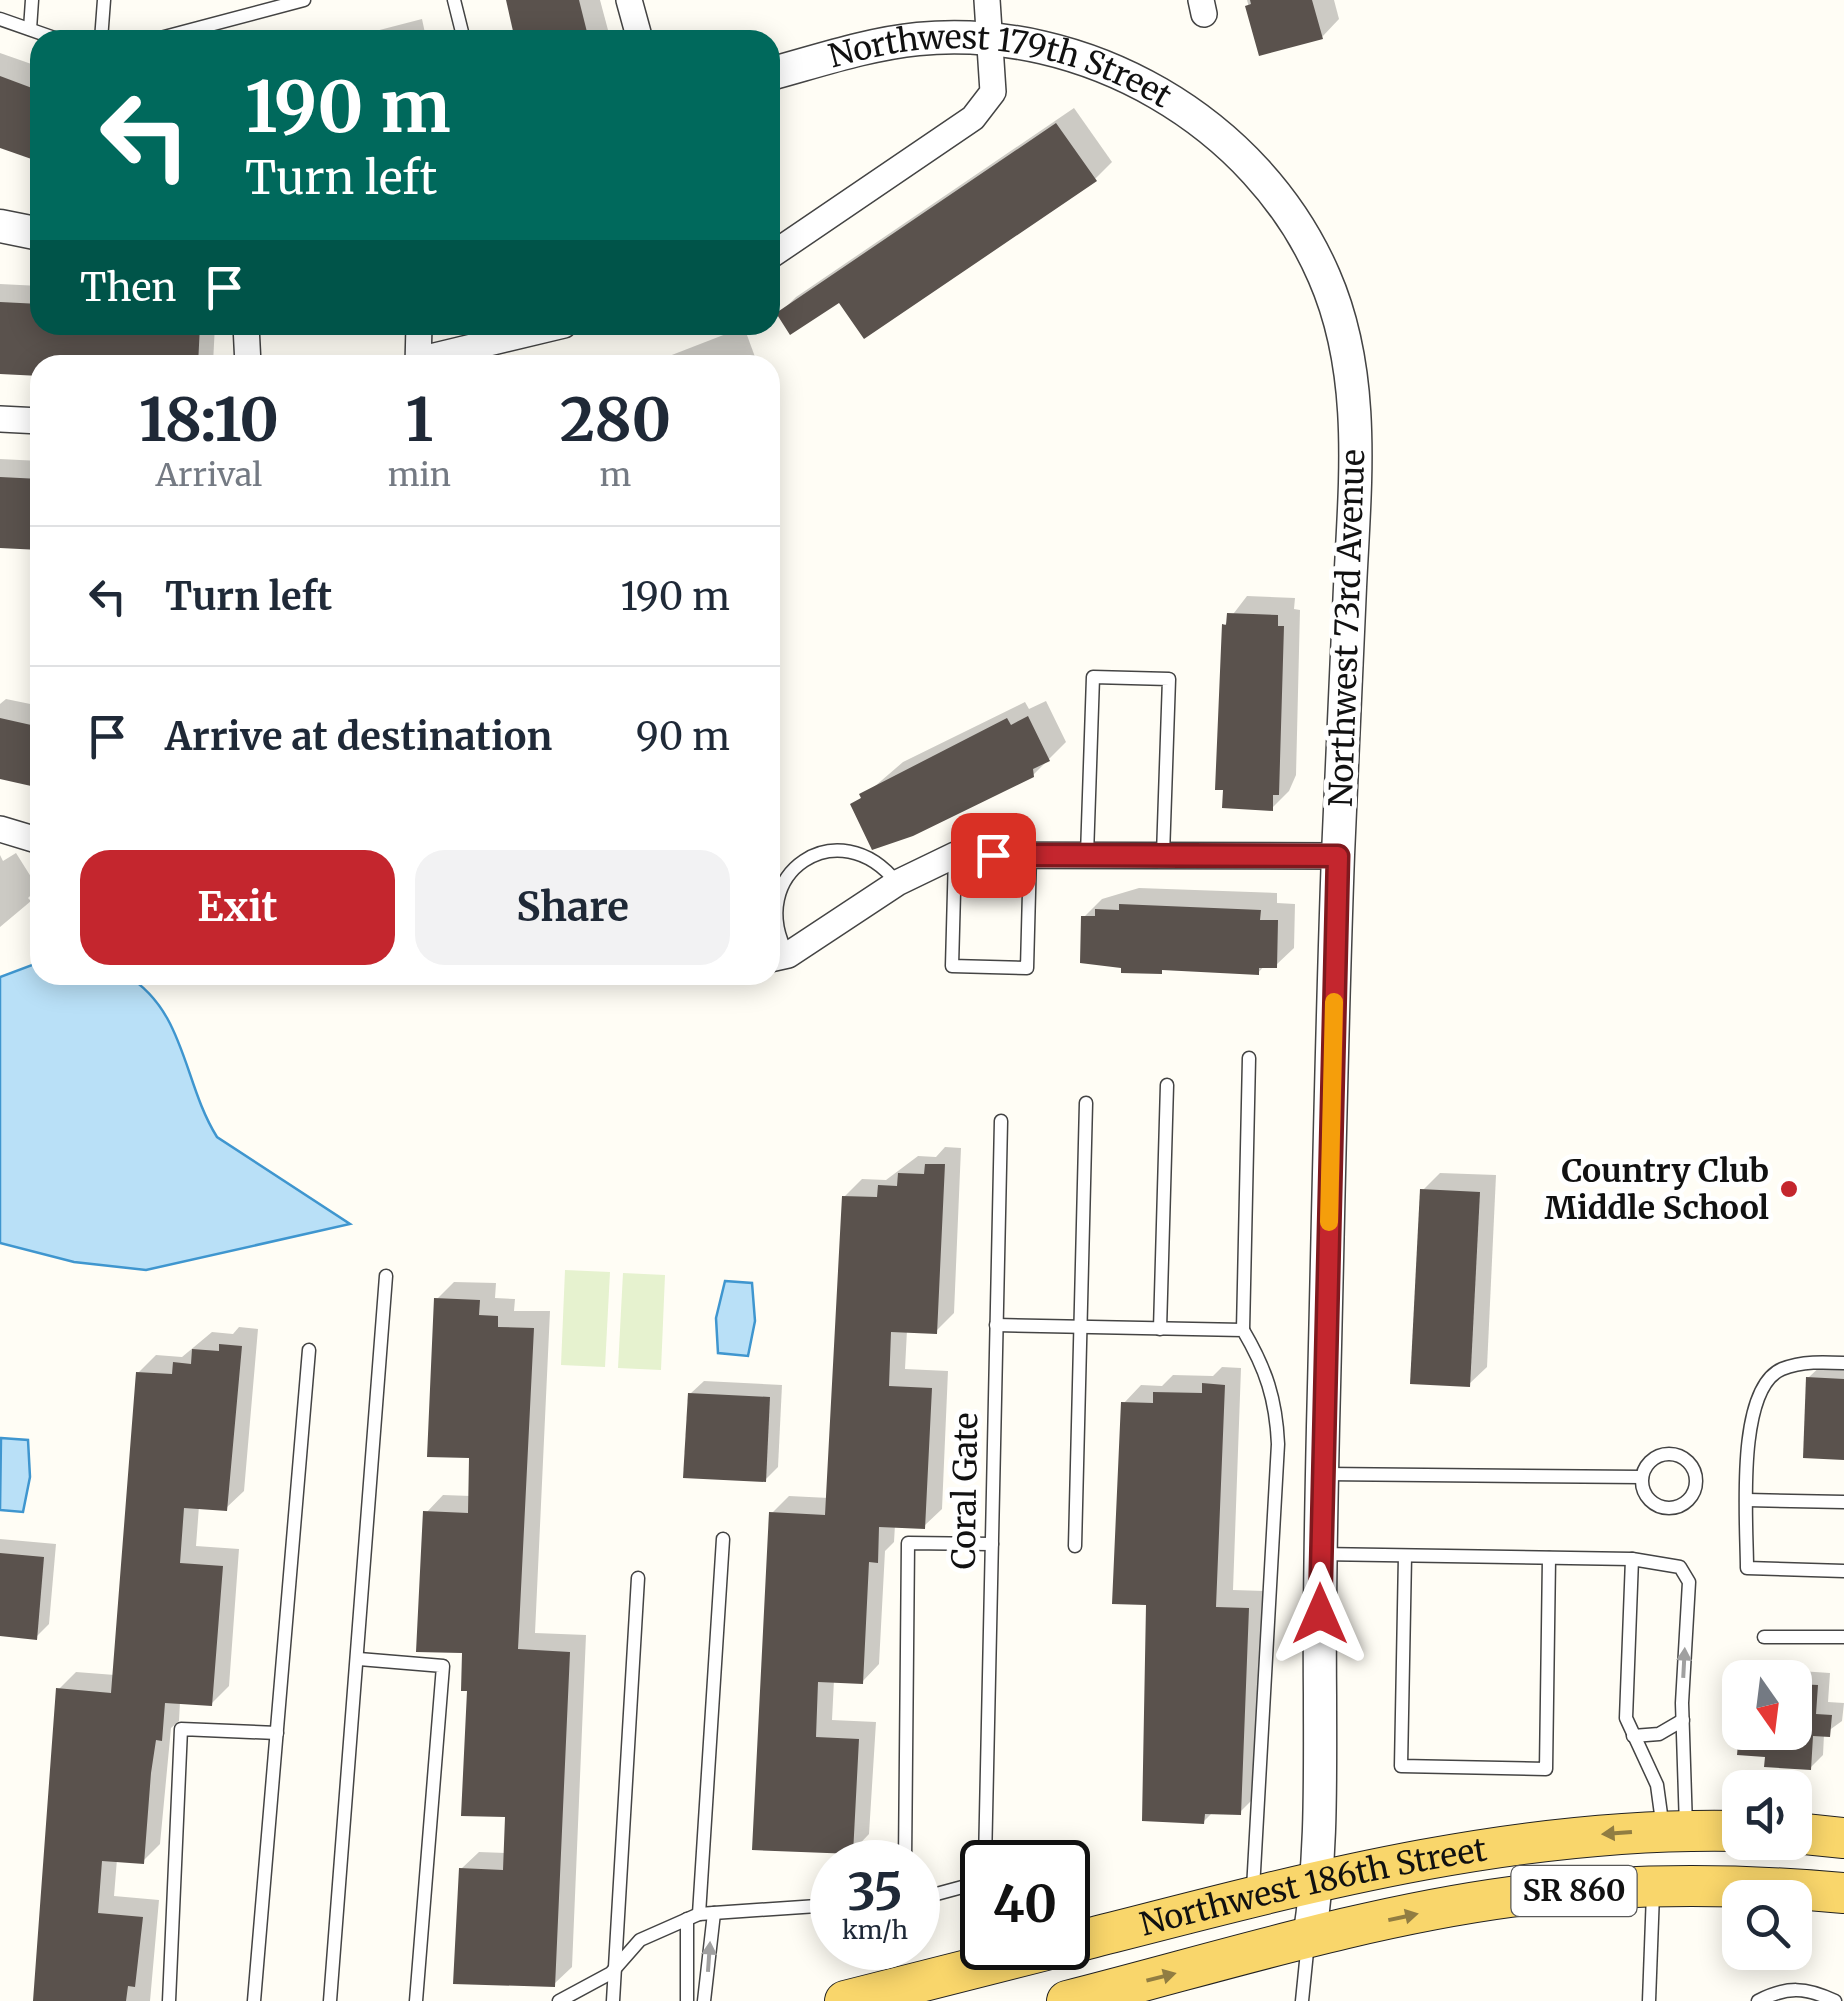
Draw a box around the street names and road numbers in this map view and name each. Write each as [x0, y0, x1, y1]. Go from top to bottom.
street label: Northwest 179th Street [824, 17, 1179, 117]
street label: Northwest 73rd Avenue [1321, 448, 1373, 808]
street label: Coral Gate [944, 1412, 986, 1570]
street label: Northwest 186th Street [1136, 1829, 1490, 1945]
road number: SR 860 [1512, 1866, 1636, 1916]

